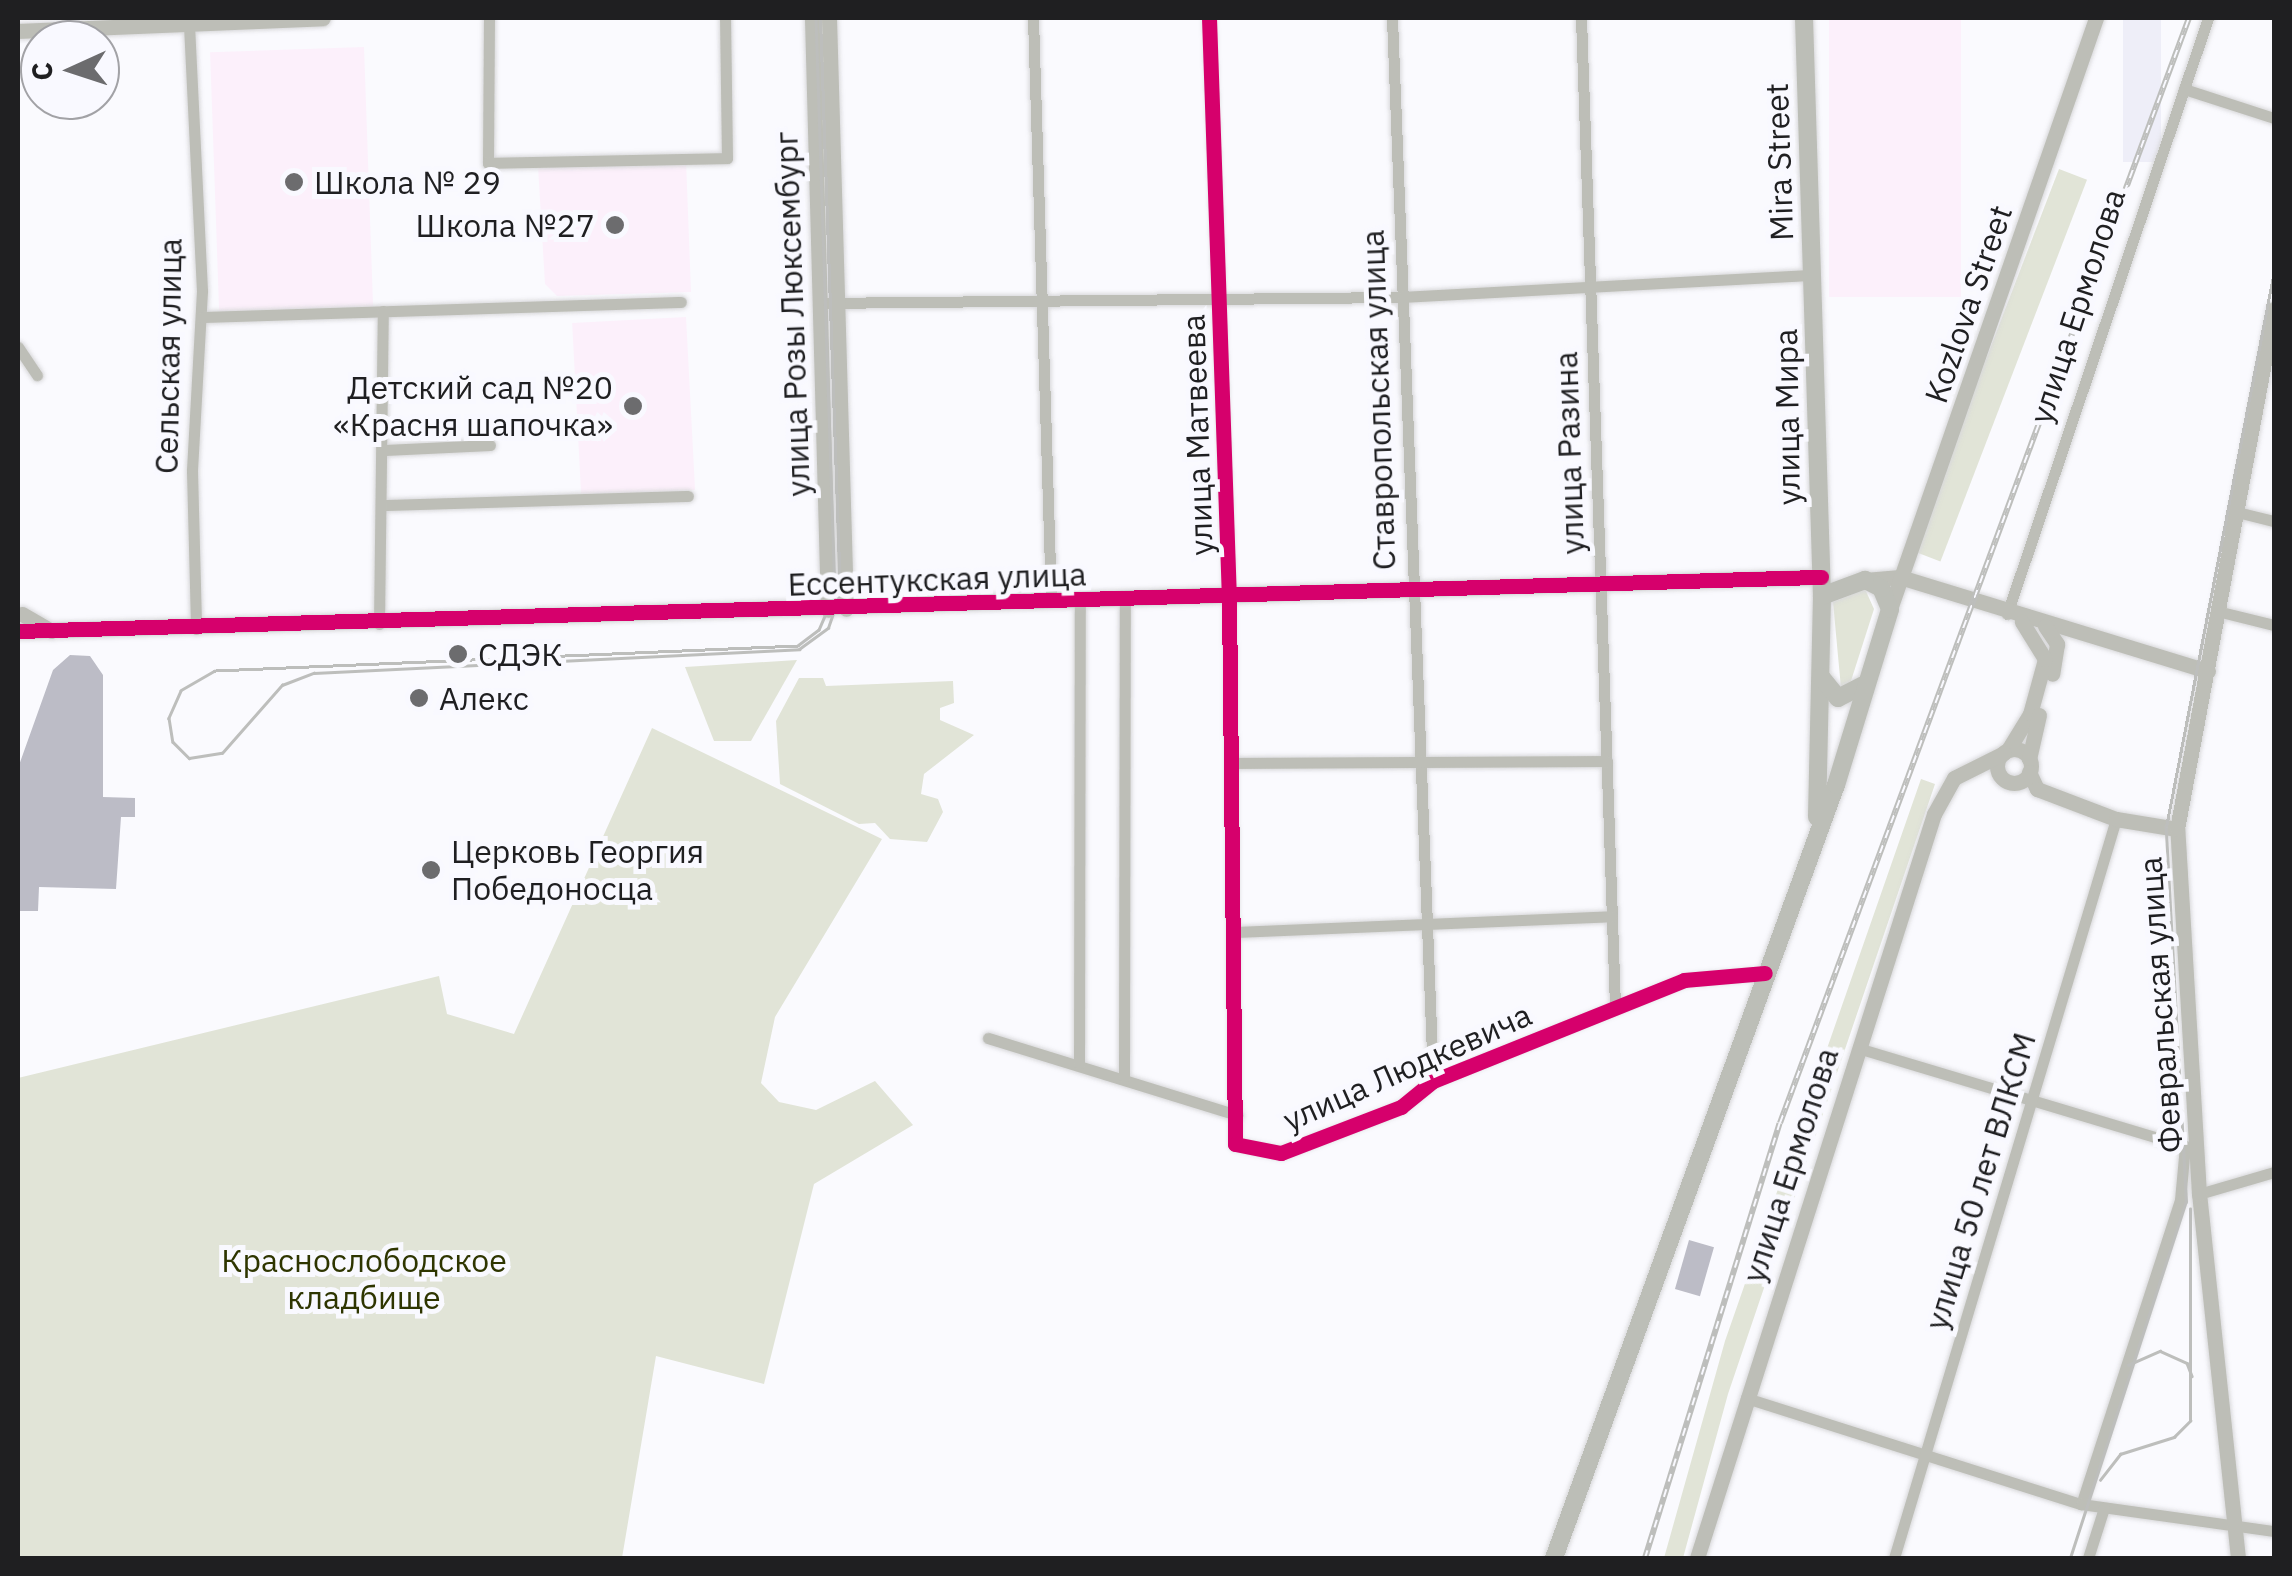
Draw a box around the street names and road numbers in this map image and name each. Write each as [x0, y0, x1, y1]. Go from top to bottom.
street label: Mira Street [1757, 82, 1801, 242]
street label: улица Розы Люксембург [766, 131, 818, 497]
street label: улица Ермолова [2021, 184, 2133, 428]
street label: Kozlova Street [1916, 200, 2020, 408]
street label: Ставропольская улица [1353, 229, 1403, 571]
street label: Сельская улица [147, 238, 189, 474]
street label: улица Матвеева [1174, 314, 1220, 556]
street label: улица Мира [1766, 328, 1808, 506]
street label: улица Разина [1546, 351, 1592, 555]
street label: Ессентукская улица [787, 555, 1087, 603]
street label: Февральская улица [2130, 856, 2190, 1154]
street label: улица Людкевича [1277, 995, 1537, 1139]
street label: улица 50 лет ВЛКСМ [1917, 1028, 2043, 1334]
street label: улица Ермолова [1734, 1043, 1846, 1287]

